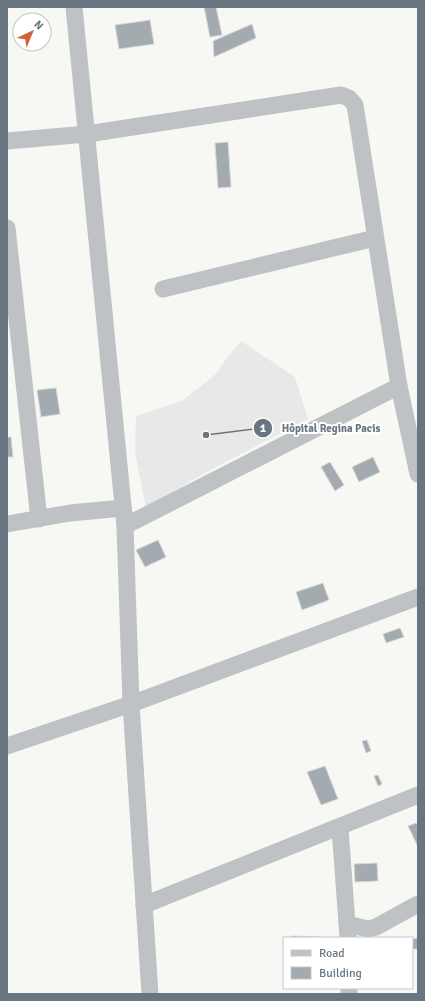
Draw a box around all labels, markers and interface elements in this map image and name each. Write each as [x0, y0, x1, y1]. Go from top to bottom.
north arrow [12, 12, 52, 52]
text: N [31, 18, 46, 33]
callout: Hôpital Regina Pacis [253, 416, 388, 439]
text: 1 [260, 421, 267, 436]
text: Hôpital Regina Pacis [282, 422, 380, 435]
legend [283, 937, 413, 989]
text: Road [319, 946, 345, 961]
text: Building [319, 966, 362, 981]

